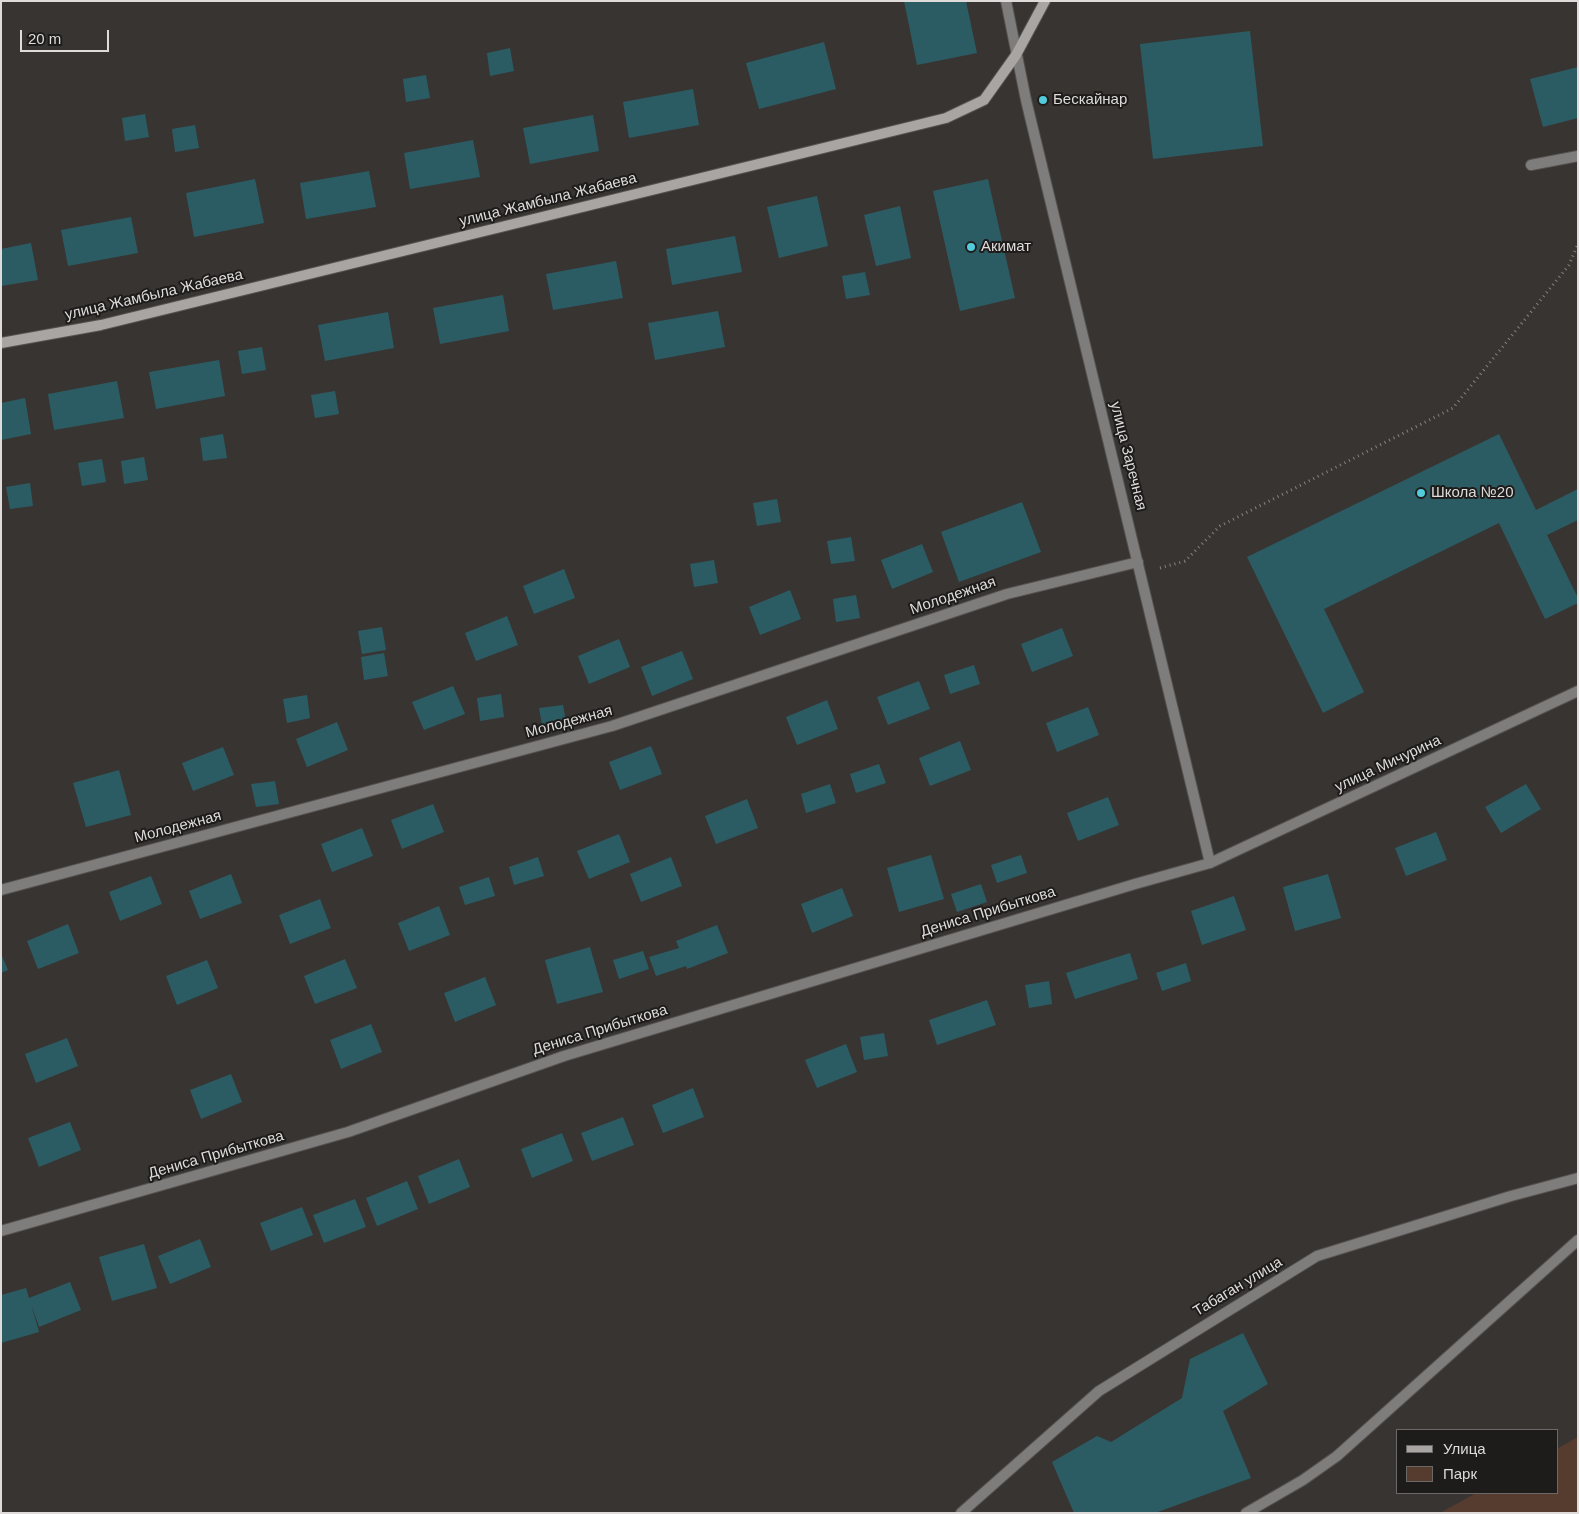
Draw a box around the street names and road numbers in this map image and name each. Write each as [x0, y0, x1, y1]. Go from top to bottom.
street label: улица Жамбыла Жабаева [458, 169, 638, 231]
street label: улица Жамбыла Жабаева [63, 266, 245, 324]
street label: улица Заречная [1106, 400, 1150, 512]
street label: Молодежная [908, 573, 998, 619]
street label: Молодежная [524, 702, 614, 742]
street label: улица Мичурина [1332, 732, 1444, 796]
street label: Молодежная [133, 807, 223, 847]
street label: Дениса Прибыткова [918, 883, 1058, 941]
street label: Дениса Прибыткова [530, 1001, 670, 1059]
street label: Дениса Прибыткова [146, 1127, 286, 1183]
street label: Табаган улица [1190, 1253, 1286, 1321]

